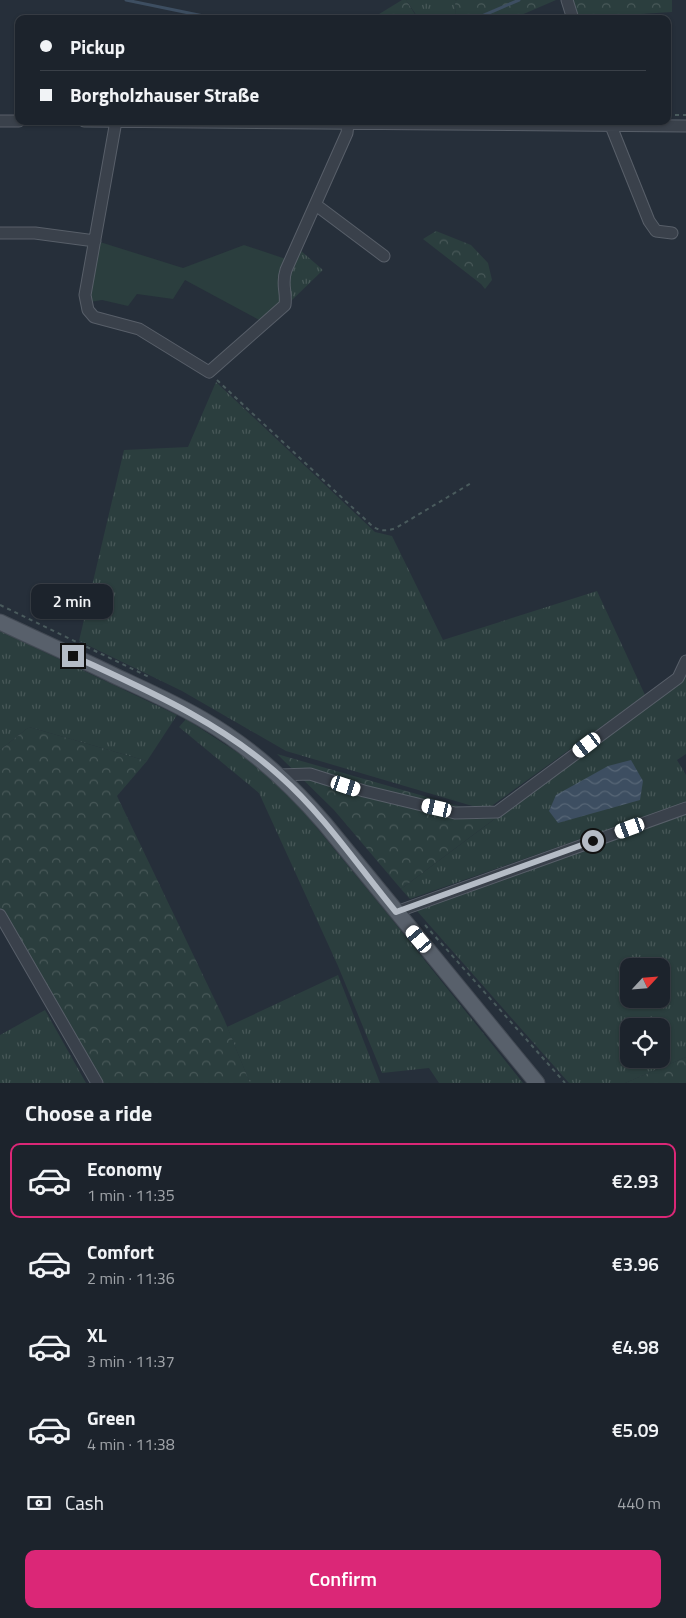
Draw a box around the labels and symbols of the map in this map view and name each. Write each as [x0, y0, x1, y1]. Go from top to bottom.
callout: 2 min [32, 584, 114, 618]
route end [62, 645, 84, 667]
car [570, 730, 603, 760]
car [329, 774, 362, 798]
car [420, 797, 453, 819]
car [613, 816, 646, 840]
route start [582, 830, 604, 852]
car [403, 923, 434, 955]
north arrow [620, 958, 670, 1008]

